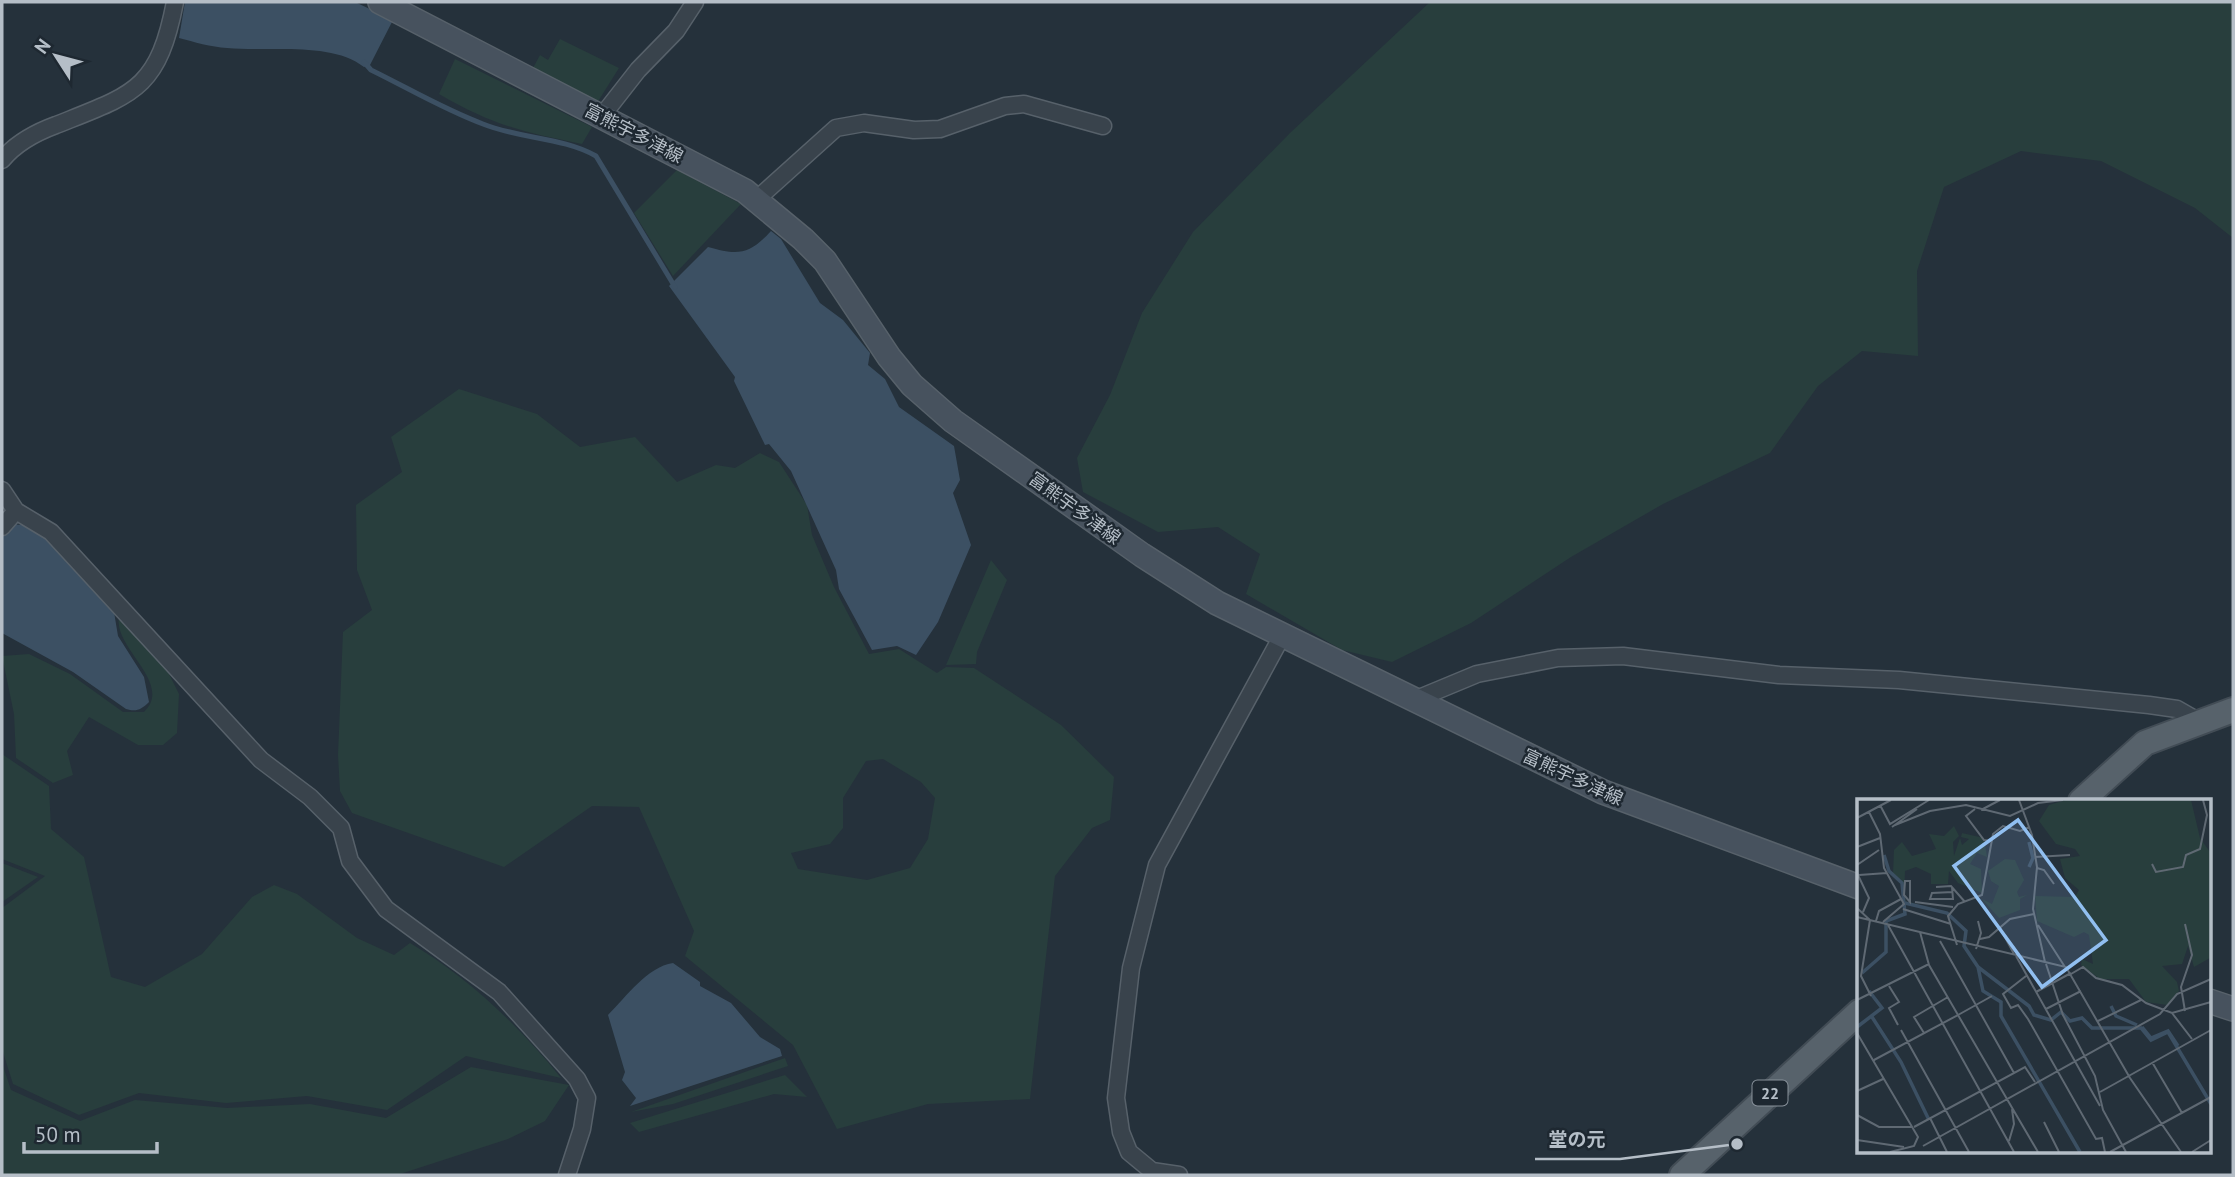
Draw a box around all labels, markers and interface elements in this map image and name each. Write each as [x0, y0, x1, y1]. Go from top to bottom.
north arrow [21, 21, 91, 91]
text: N [29, 34, 56, 58]
street label: 富熊宇多津線 [581, 98, 687, 168]
street label: 富熊宇多津線 [1025, 467, 1125, 549]
street label: 富熊宇多津線 [1519, 744, 1627, 810]
inset map [1857, 799, 2210, 1152]
road number: 22 [1752, 1080, 1788, 1106]
scale bar [24, 1110, 158, 1154]
callout: 堂の元 [1535, 1119, 1620, 1159]
text: 50 m [35, 1121, 81, 1148]
text: 堂の元 [1548, 1127, 1606, 1151]

